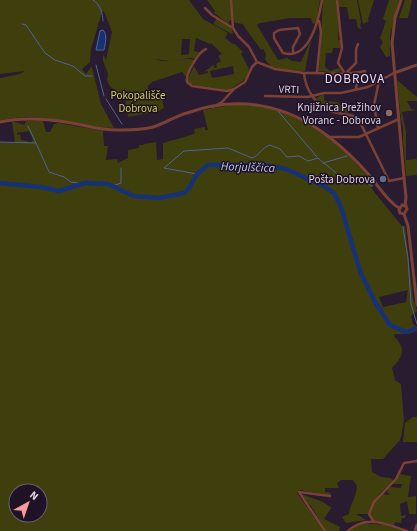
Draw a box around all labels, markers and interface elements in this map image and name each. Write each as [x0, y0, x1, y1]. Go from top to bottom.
district label: DOBROVA [325, 70, 385, 88]
street label: VRTI [278, 82, 300, 97]
park label: Pokopališče Dobrova [111, 88, 166, 116]
place label: Knjižnica Prežihov Voranc - Dobrova [297, 100, 381, 128]
marker: Knjižnica Prežihov Voranc - Dobrova [384, 108, 394, 118]
water label: Horjulščica [221, 158, 276, 177]
place label: Pošta Dobrova [309, 172, 375, 187]
marker: Pošta Dobrova [378, 174, 388, 184]
north arrow [8, 483, 48, 523]
text: N [26, 488, 42, 504]

